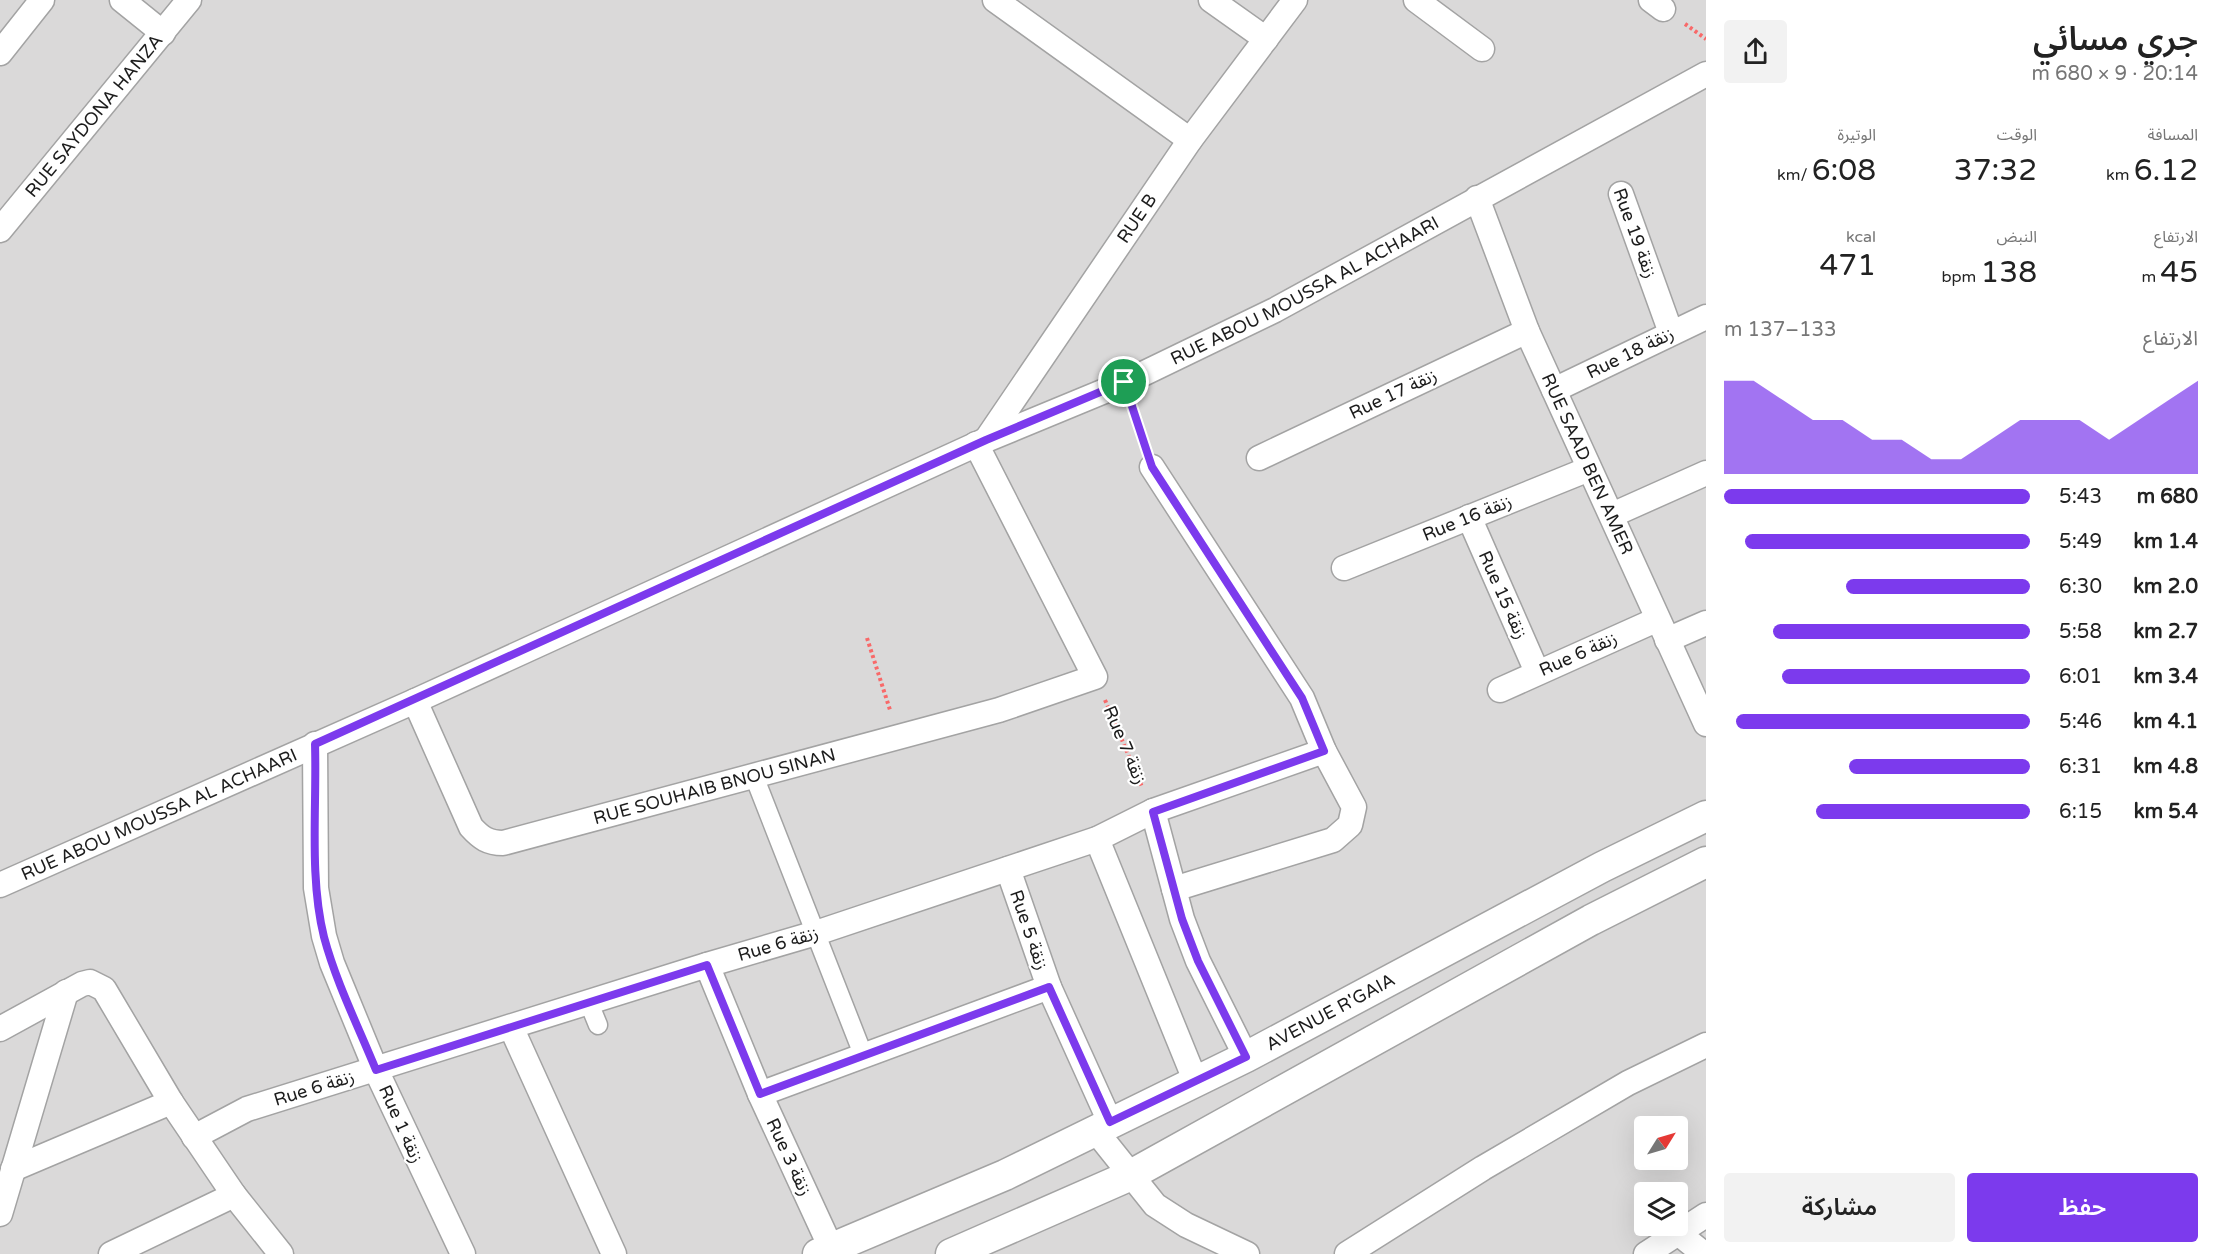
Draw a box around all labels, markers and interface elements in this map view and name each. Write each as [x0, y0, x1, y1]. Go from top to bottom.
button: share [1724, 20, 1787, 83]
text: جري مسائي [2033, 20, 2198, 59]
street label: RUE SAYDONA HANZA [20, 30, 167, 202]
text: 20:14 · 9 × 680 m [2031, 62, 2198, 86]
text: الوتيرة [1838, 125, 1876, 145]
text: الوقت [1997, 125, 2037, 145]
text: المسافة [2148, 125, 2198, 145]
text: 6:08 [1812, 152, 1876, 189]
text: 37:32 [1954, 152, 2037, 189]
text: 6.12 [2134, 152, 2198, 189]
text: /km [1777, 165, 1812, 185]
text: km [2106, 165, 2134, 185]
street label: Rue 19 زنقة [1609, 185, 1661, 281]
street label: RUE B [1112, 189, 1161, 247]
street label: RUE ABOU MOUSSA AL ACHAARI [1167, 211, 1443, 370]
text: kcal [1846, 227, 1876, 247]
text: النبض [1996, 227, 2037, 247]
text: الارتفاع [2154, 227, 2198, 247]
text: 471 [1819, 247, 1876, 284]
text: 138 [1980, 254, 2037, 291]
text: 45 [2160, 254, 2198, 291]
text: bpm [1941, 267, 1980, 287]
text: m [2141, 267, 2160, 287]
text: 133–137 m [1724, 318, 1837, 342]
street label: Rue 18 زنقة [1583, 322, 1677, 384]
text: الارتفاع [2143, 327, 2198, 351]
pin [1098, 356, 1149, 407]
street label: Rue 17 زنقة [1346, 364, 1440, 424]
icon: arrive [1107, 365, 1140, 398]
street label: RUE SAAD BEN AMER [1537, 370, 1638, 558]
text: 5:43 [2059, 485, 2102, 509]
text: 680 m [2137, 485, 2198, 509]
street label: Rue 16 زنقة [1419, 490, 1515, 546]
text: 5:49 [2059, 530, 2102, 554]
text: 1.4 km [2134, 530, 2198, 554]
street label: Rue 15 زنقة [1474, 547, 1532, 643]
text: 6:30 [2059, 575, 2102, 599]
text: 2.0 km [2133, 575, 2198, 599]
text: 5:58 [2059, 620, 2102, 644]
text: 2.7 km [2133, 620, 2198, 644]
street label: Rue 6 زنقة [1536, 627, 1620, 681]
text: 6:01 [2059, 665, 2102, 689]
text: 3.4 km [2134, 665, 2198, 689]
street label: Rue 7 زنقة [1099, 702, 1151, 788]
text: 5:46 [2059, 710, 2102, 734]
text: 4.1 km [2133, 710, 2198, 734]
street label: RUE SOUHAIB BNOU SINAN [591, 743, 838, 829]
street label: RUE ABOU MOUSSA AL ACHAARI [18, 744, 301, 885]
text: 6:31 [2059, 755, 2102, 779]
text: 4.8 km [2133, 755, 2198, 779]
text: 6:15 [2059, 800, 2102, 824]
text: 5.4 km [2134, 800, 2198, 824]
street label: Rue 5 زنقة [1005, 887, 1053, 973]
street label: Rue 6 زنقة [735, 922, 821, 966]
street label: AVENUE R'GAIA [1262, 968, 1399, 1055]
street label: Rue 6 زنقة [271, 1065, 357, 1111]
street label: Rue 1 زنقة [374, 1082, 428, 1166]
street label: Rue 3 زنقة [761, 1115, 817, 1199]
north arrow [1634, 1116, 1688, 1170]
map controls [1634, 1116, 1688, 1236]
button: مشاركة [1724, 1173, 1955, 1242]
button: حفظ [1967, 1173, 2198, 1242]
button: layers [1634, 1182, 1688, 1236]

